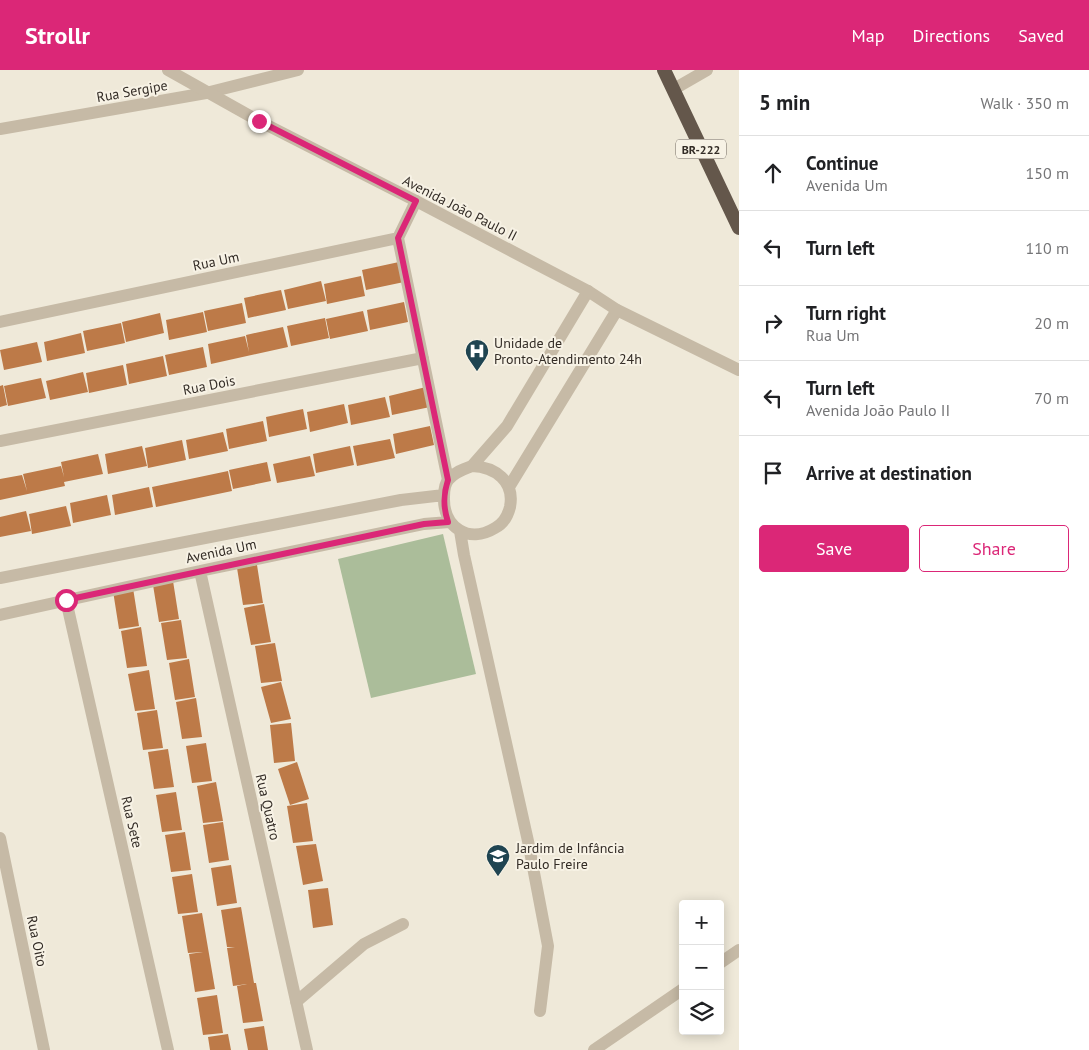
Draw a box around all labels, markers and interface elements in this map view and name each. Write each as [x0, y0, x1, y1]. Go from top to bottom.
text: Strollr [25, 20, 90, 51]
text: Map [852, 24, 884, 47]
text: Directions [912, 24, 990, 47]
text: Saved [1018, 24, 1064, 47]
street label: Rua Sergipe [95, 76, 169, 106]
text: 5 min [759, 89, 810, 116]
text: Walk · 350 m [980, 93, 1069, 113]
route end [248, 110, 271, 133]
road number: BR-222 [676, 140, 726, 158]
text: Continue [806, 151, 878, 175]
icon: ahead [759, 159, 787, 187]
text: 150 m [1026, 163, 1069, 183]
street label: Avenida João Paulo II [400, 171, 520, 245]
text: Avenida Um [806, 175, 888, 195]
icon: left [759, 234, 787, 262]
text: Turn left [806, 236, 875, 260]
text: 110 m [1026, 238, 1069, 258]
street label: Rua Um [191, 247, 241, 275]
text: Turn right [806, 301, 886, 325]
icon: right [759, 309, 787, 337]
text: 20 m [1034, 313, 1069, 333]
text: Rua Um [806, 325, 860, 345]
place label: Unidade de Pronto-Atendimento 24h [494, 334, 642, 368]
hospital icon: Unidade de Pronto-Atendimento 24h [464, 338, 490, 372]
street label: Rua Dois [181, 371, 237, 399]
text: Turn left [806, 376, 875, 400]
icon: left [759, 384, 787, 412]
text: 70 m [1034, 388, 1069, 408]
text: Avenida João Paulo II [806, 400, 950, 420]
icon: arrive [759, 459, 787, 487]
text: Arrive at destination [806, 461, 972, 485]
button: Save [759, 525, 909, 572]
button: Share [919, 525, 1069, 572]
street label: Avenida Um [184, 535, 258, 567]
route start [55, 589, 78, 612]
street label: Rua Quatro [252, 772, 284, 842]
street label: Rua Sete [117, 794, 147, 850]
place label: Jardim de Infância Paulo Freire [515, 839, 624, 873]
school or university icon: Jardim de Infância Paulo Freire [485, 843, 511, 877]
map controls [679, 900, 724, 1035]
button: + [679, 900, 724, 945]
street label: Rua Oito [23, 914, 51, 968]
button: − [679, 945, 724, 990]
button: layers [679, 990, 724, 1035]

